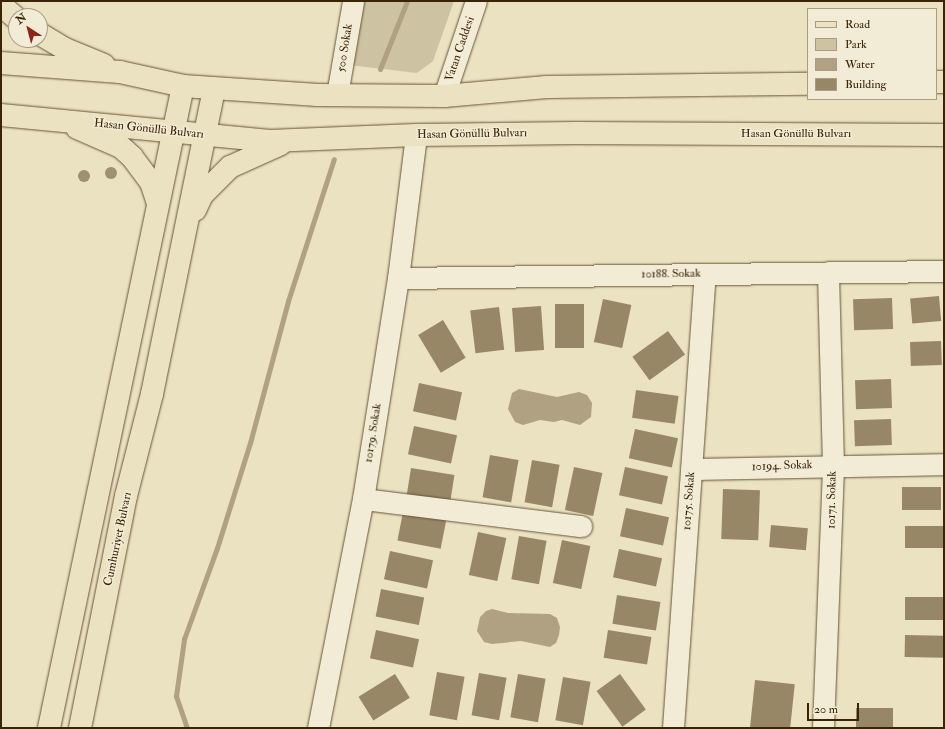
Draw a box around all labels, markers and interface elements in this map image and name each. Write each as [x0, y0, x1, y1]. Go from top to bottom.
north arrow [8, 8, 48, 48]
legend [807, 8, 937, 100]
text: N [13, 11, 29, 27]
street label: Vatan Caddesi [442, 15, 478, 83]
text: Road [845, 17, 870, 32]
street label: 500 Sokak [334, 23, 356, 73]
text: Park [845, 37, 867, 52]
text: Water [845, 57, 874, 72]
text: Building [845, 77, 886, 92]
street label: Hasan Gönüllü Bulvarı [93, 116, 205, 142]
street label: Hasan Gönüllü Bulvarı [417, 126, 527, 142]
street label: Hasan Gönüllü Bulvarı [741, 127, 851, 141]
street label: 10188. Sokak [641, 266, 701, 282]
street label: 10179. Sokak [361, 402, 385, 464]
street label: 10194. Sokak [751, 458, 813, 474]
street label: 10175. Sokak [680, 471, 698, 531]
street label: 10171. Sokak [824, 471, 840, 529]
street label: Cumhuriyet Bulvarı [101, 491, 135, 587]
scale bar [809, 695, 861, 721]
text: 20 m [814, 702, 838, 717]

